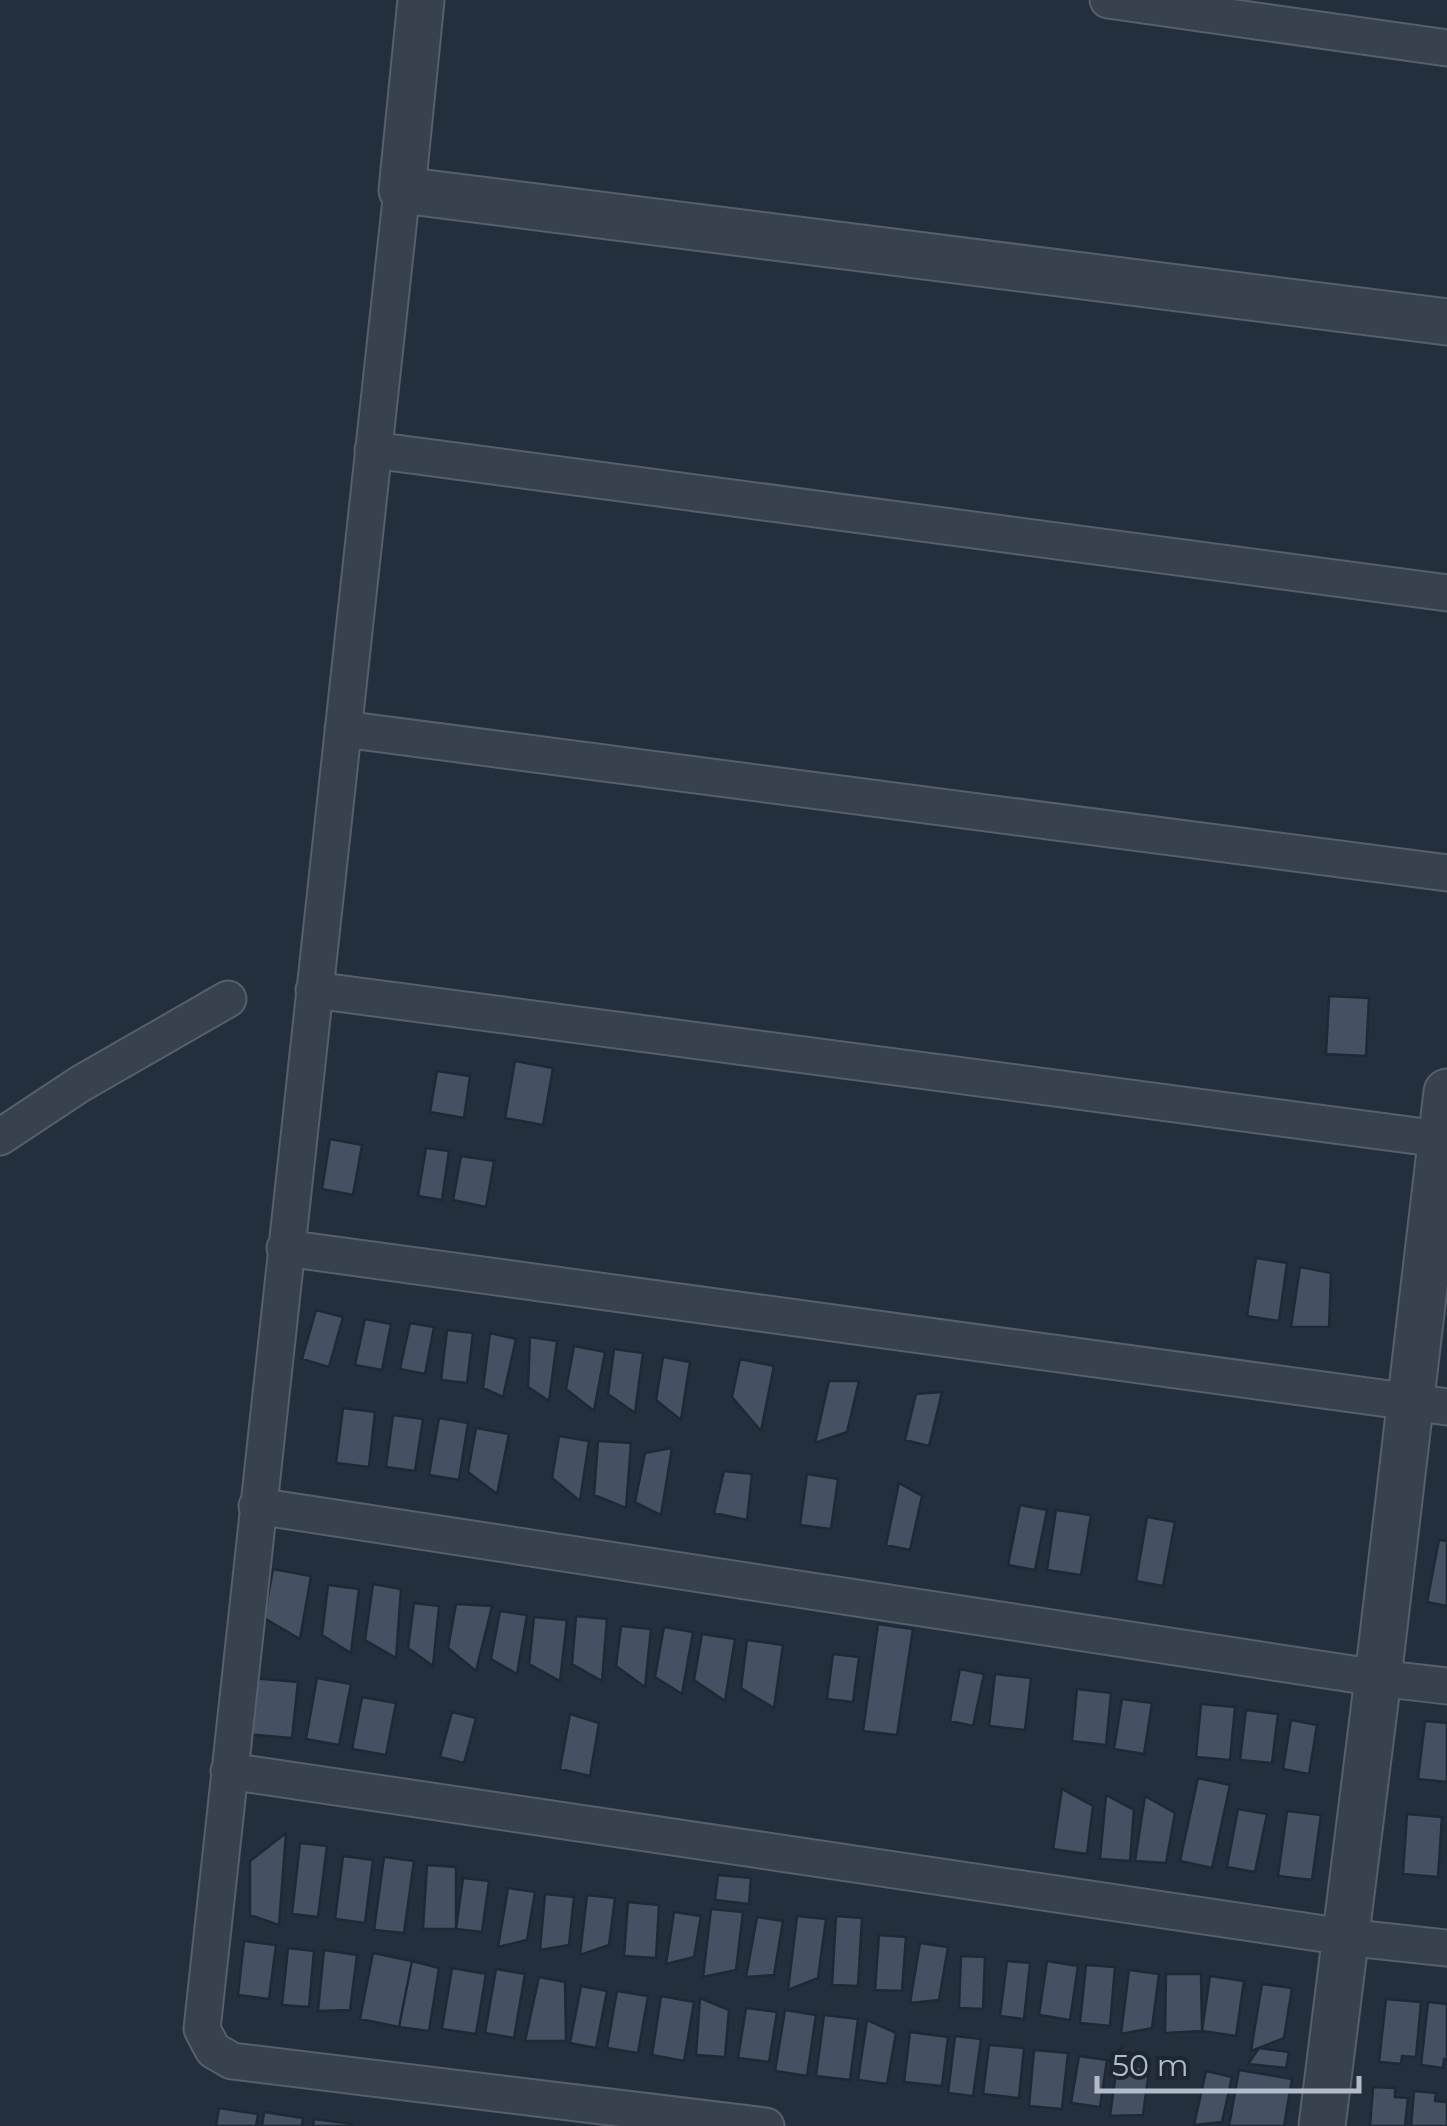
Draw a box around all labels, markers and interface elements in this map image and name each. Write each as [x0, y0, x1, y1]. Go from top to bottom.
scale bar [1097, 2031, 1360, 2093]
text: 50 m [1112, 2047, 1189, 2084]

